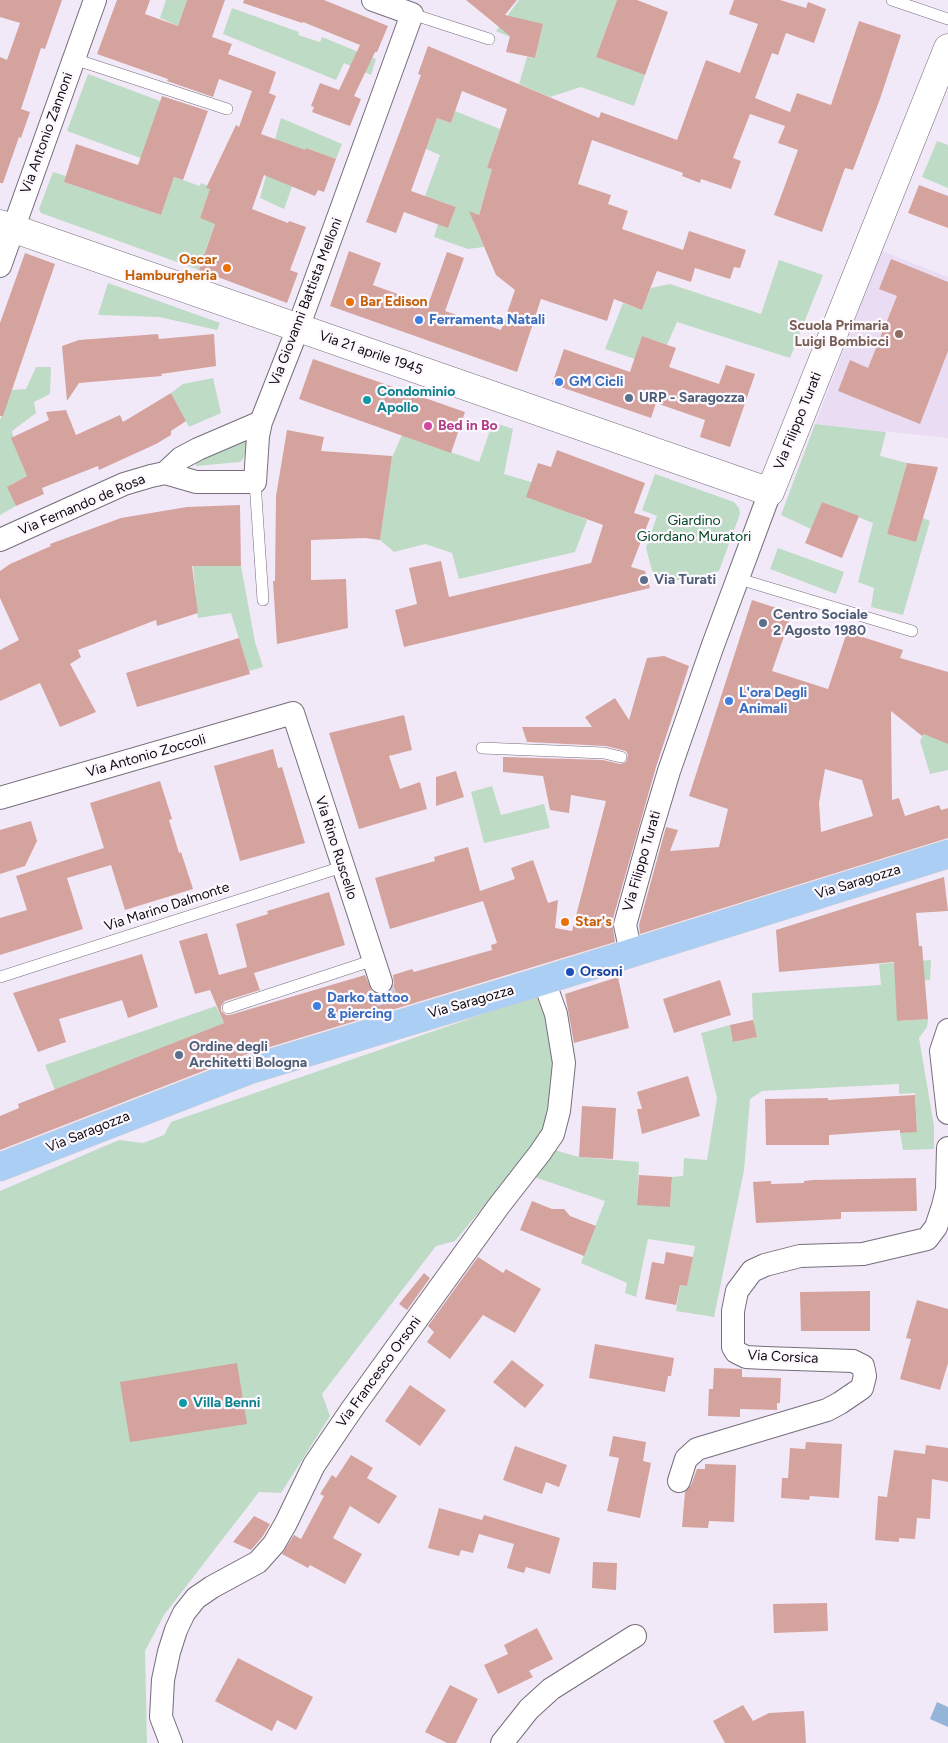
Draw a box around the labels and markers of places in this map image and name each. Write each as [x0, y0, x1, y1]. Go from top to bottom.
place label: Oscar Hamburgheria [125, 252, 217, 284]
marker: Oscar Hamburgheria [221, 262, 233, 274]
place label: Bar Edison [360, 294, 428, 310]
marker: Bar Edison [344, 296, 356, 308]
place label: Ferramenta Natali [429, 312, 545, 328]
marker: Ferramenta Natali [413, 314, 425, 326]
place label: Scuola Primaria Luigi Bombicci [789, 318, 889, 351]
marker: Scuola Primaria Luigi Bombicci [893, 328, 905, 340]
place label: GM Cicli [569, 374, 623, 390]
marker: GM Cicli [553, 376, 565, 388]
place label: Condominio Apollo [377, 384, 455, 417]
place label: URP - Saragozza [639, 390, 745, 406]
marker: URP - Saragozza [623, 392, 635, 404]
marker: Condominio Apollo [361, 394, 373, 406]
place label: Bed in Bo [438, 418, 498, 434]
marker: Bed in Bo [422, 420, 434, 432]
place label: Via Turati [654, 572, 716, 588]
marker: Via Turati [638, 574, 650, 586]
place label: Centro Sociale 2 Agosto 1980 [773, 607, 868, 640]
marker: Centro Sociale 2 Agosto 1980 [757, 617, 769, 629]
place label: L'ora Degli Animali [739, 685, 807, 718]
marker: L'ora Degli Animali [723, 695, 735, 707]
place label: Star's [575, 914, 612, 930]
marker: Star's [559, 916, 571, 928]
place label: Orsoni [580, 964, 623, 980]
marker: Orsoni [564, 966, 576, 978]
place label: Darko tattoo & piercing [327, 990, 409, 1022]
marker: Darko tattoo & piercing [311, 1000, 323, 1012]
place label: Ordine degli Architetti Bologna [189, 1039, 307, 1072]
marker: Ordine degli Architetti Bologna [173, 1049, 185, 1061]
place label: Villa Benni [193, 1395, 260, 1411]
marker: Villa Benni [177, 1397, 189, 1409]

